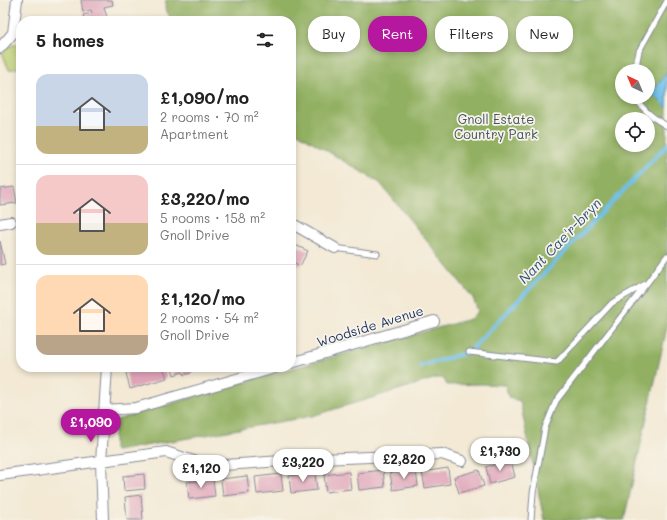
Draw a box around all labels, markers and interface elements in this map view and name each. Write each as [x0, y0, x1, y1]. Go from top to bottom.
chip: Buy [308, 16, 360, 52]
chip: Rent [368, 16, 427, 52]
chip: Filters [435, 16, 508, 52]
chip: New [516, 16, 573, 52]
text: 5 homes [36, 29, 104, 51]
icon: filters [254, 29, 276, 51]
north arrow [615, 64, 655, 104]
map controls [615, 64, 655, 152]
text: £1,090/mo [160, 86, 249, 108]
icon: home [68, 90, 116, 138]
text: 2 rooms · 70 m² [160, 108, 259, 125]
park label: Gnoll Estate Country Park [454, 110, 538, 142]
button: locate [615, 112, 655, 152]
text: Apartment [160, 125, 229, 142]
text: £3,220/mo [160, 187, 250, 209]
icon: home [68, 191, 116, 239]
water label: Nant Cae'r-bryn [514, 194, 606, 287]
text: 5 rooms · 158 m² [160, 209, 265, 226]
text: Gnoll Drive [160, 226, 230, 243]
text: £1,120/mo [160, 287, 245, 309]
icon: home [68, 291, 116, 339]
street label: Woodside Avenue [314, 301, 425, 350]
text: 2 rooms · 54 m² [160, 309, 259, 326]
text: Gnoll Drive [160, 326, 230, 343]
pin: £1,090 [58, 409, 124, 443]
text: £1,090 [70, 413, 112, 430]
pin: £1,730 [467, 438, 533, 472]
text: £1,730 [479, 442, 521, 459]
pin: £2,820 [371, 446, 437, 480]
pin: £3,220 [270, 449, 336, 483]
text: £2,820 [382, 450, 426, 467]
text: £3,220 [282, 453, 324, 470]
pin: £1,120 [168, 455, 234, 489]
text: £1,120 [181, 459, 221, 476]

